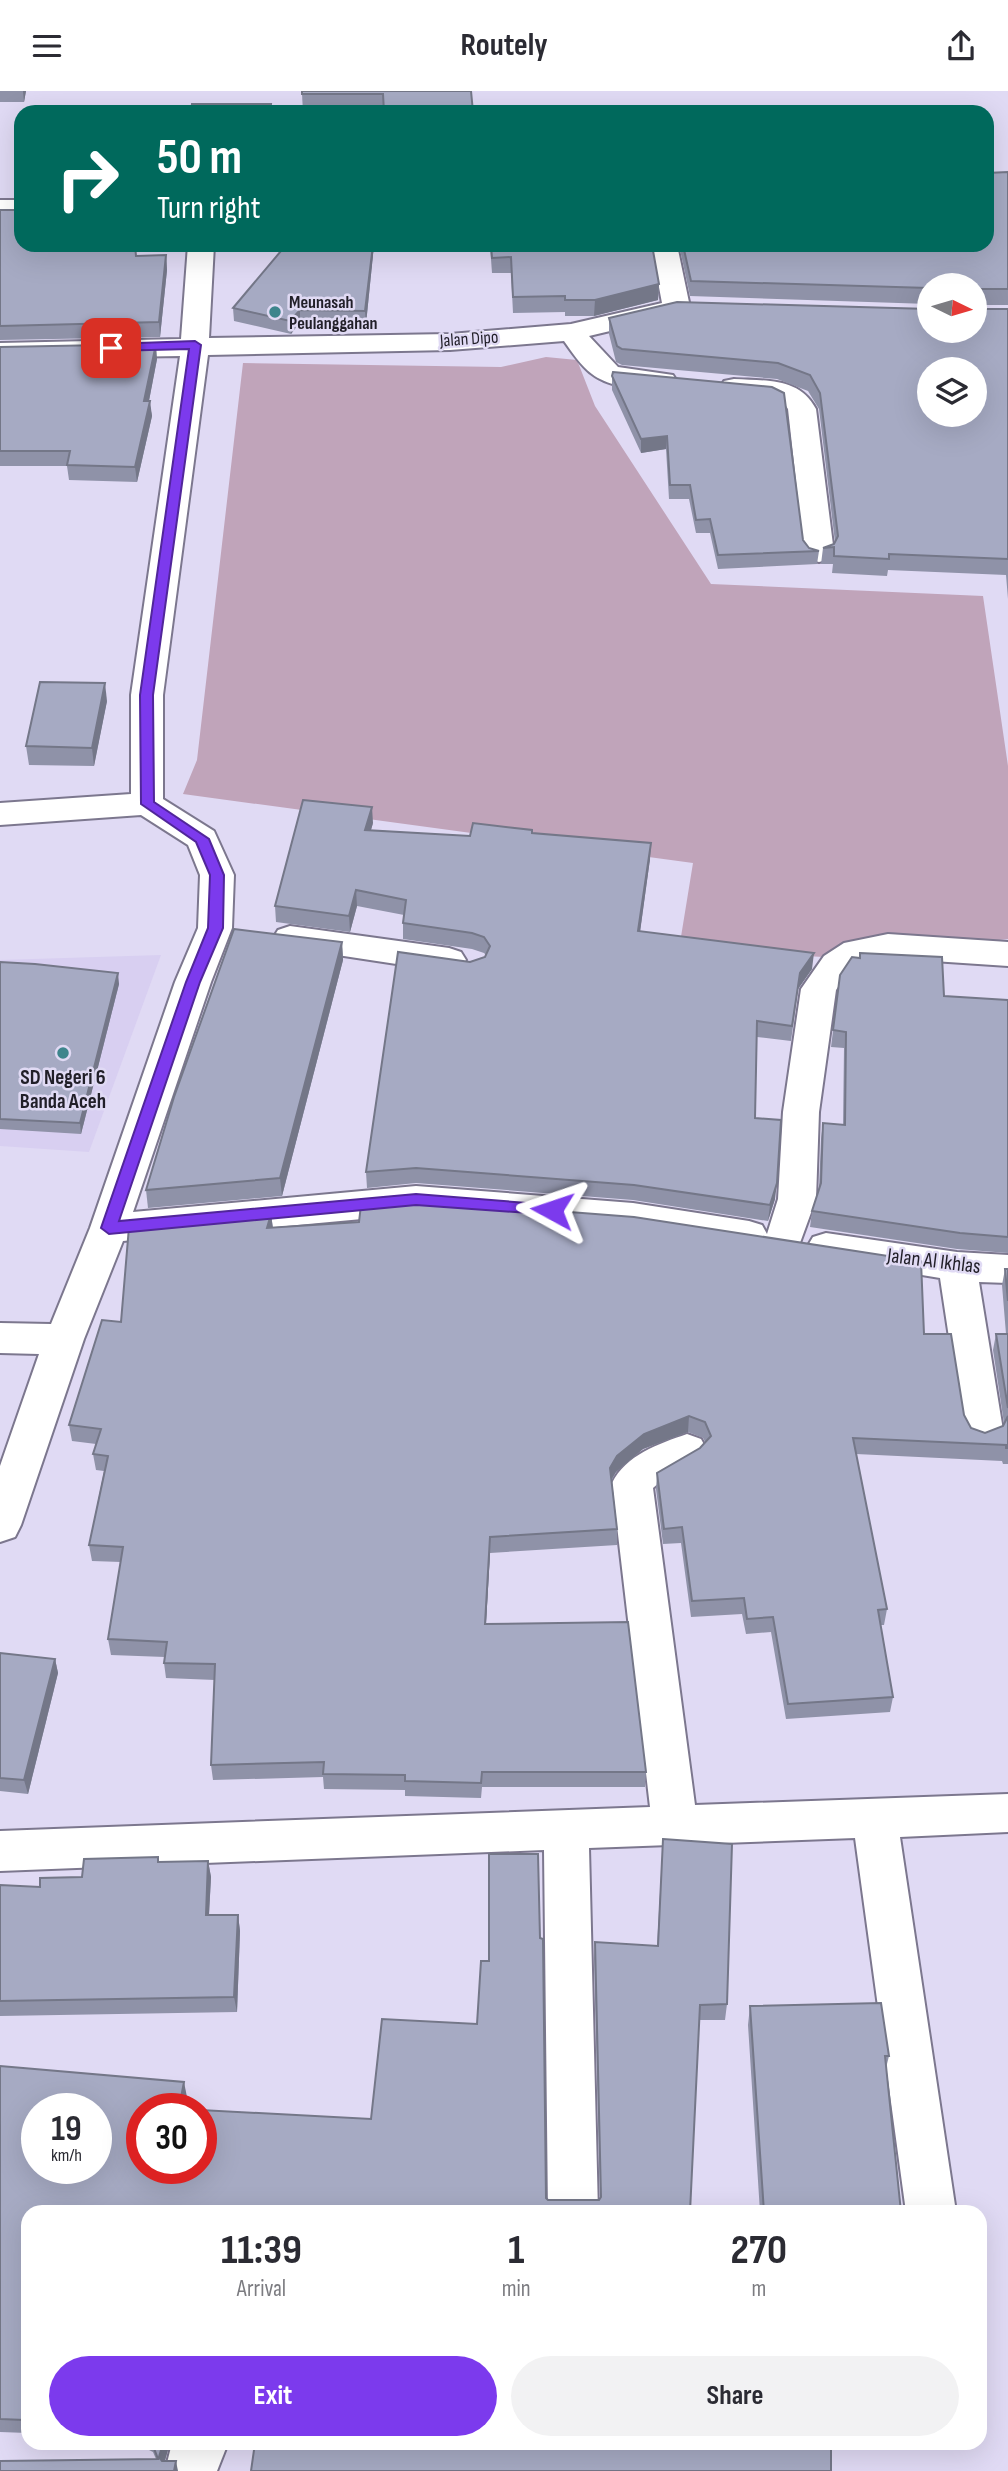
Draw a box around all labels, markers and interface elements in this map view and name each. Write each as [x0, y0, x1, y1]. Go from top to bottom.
text: Routely [460, 26, 548, 65]
icon: menu [28, 27, 66, 65]
icon: share [942, 27, 980, 65]
text: 50 m [157, 129, 242, 188]
icon: right [42, 133, 133, 224]
text: Turn right [157, 189, 261, 228]
north arrow [917, 273, 987, 343]
map controls [917, 273, 987, 427]
place label: Meunasah Peulanggahan [289, 292, 378, 334]
marker: Meunasah Peulanggahan [267, 304, 283, 320]
pin [81, 318, 141, 378]
street label: Jalan Dipo [438, 326, 499, 352]
icon: arrive [92, 329, 130, 367]
button: layers [917, 357, 987, 427]
marker: SD Negeri 6 Banda Aceh [55, 1045, 71, 1061]
place label: SD Negeri 6 Banda Aceh [20, 1065, 106, 1114]
position arrow [515, 1173, 589, 1247]
street label: Jalan Al Ikhlas [885, 1243, 982, 1279]
speed limit sign: 30 [126, 2093, 217, 2184]
text: 19 [51, 2108, 82, 2151]
text: km/h [51, 2145, 82, 2166]
text: 11:39 [221, 2225, 302, 2276]
text: 1 [508, 2225, 524, 2276]
text: 270 [731, 2225, 787, 2276]
text: Arrival [237, 2275, 286, 2303]
text: min [502, 2275, 531, 2303]
text: m [751, 2275, 766, 2303]
button: Exit [49, 2356, 497, 2436]
button: Share [511, 2356, 959, 2436]

